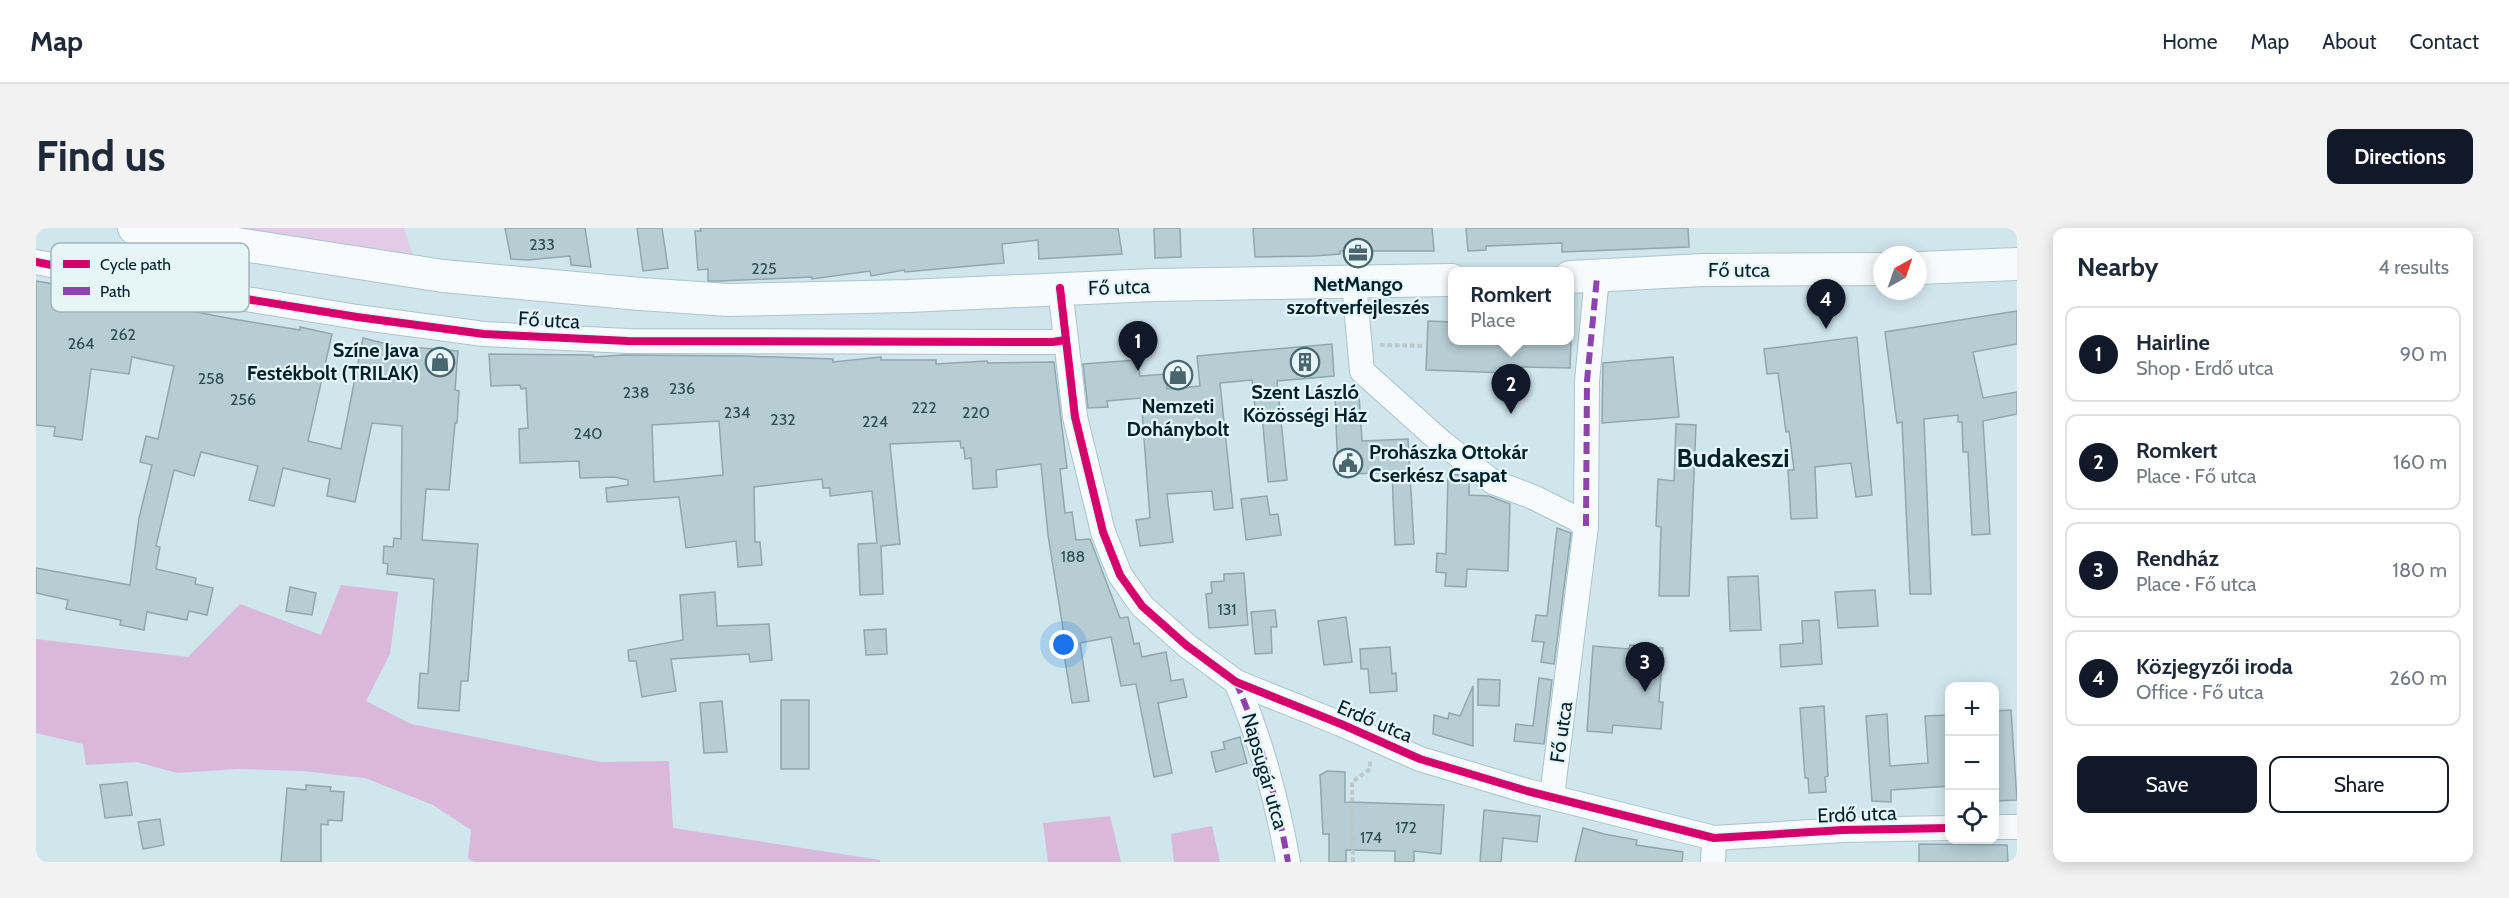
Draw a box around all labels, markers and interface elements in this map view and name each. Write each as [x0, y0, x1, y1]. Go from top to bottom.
text: Map [30, 24, 83, 58]
text: Home [2162, 29, 2218, 54]
text: Map [2251, 29, 2289, 54]
text: About [2322, 29, 2376, 54]
text: Contact [2409, 29, 2479, 54]
button: Directions [2327, 129, 2473, 184]
text: Find us [36, 130, 165, 182]
house number: 233 [529, 235, 555, 254]
office icon: NetMango szoftverfejleszés [1342, 237, 1374, 269]
legend [51, 243, 249, 312]
north arrow [1873, 246, 1927, 300]
text: Nearby [2077, 251, 2158, 283]
text: Cycle path [100, 255, 171, 274]
text: 4 results [2378, 255, 2449, 279]
street label: Fő utca [1708, 258, 1770, 282]
house number: 225 [751, 259, 777, 278]
popup [1448, 267, 1574, 345]
place label: NetMango szoftverfejleszés [1286, 272, 1430, 319]
street label: Fő utca [1088, 274, 1151, 300]
pin: 4 [1806, 279, 1846, 329]
text: Romkert [1470, 281, 1552, 308]
text: Path [100, 282, 131, 301]
street label: Fő utca [518, 306, 581, 334]
text: Place [1470, 308, 1515, 332]
pin: 1 [1118, 322, 1158, 371]
house number: 262 [110, 325, 136, 344]
text: Hairline [2136, 329, 2210, 356]
house number: 264 [68, 334, 94, 353]
place label: Színe Java Festékbolt (TRILAK) [247, 338, 419, 385]
text: 1 [2095, 342, 2102, 366]
text: 90 m [2400, 342, 2447, 366]
shop icon: Színe Java Festékbolt (TRILAK) [424, 346, 456, 378]
building icon: Szent László Közösségi Ház [1289, 346, 1321, 378]
text: Shop · Erdő utca [2136, 356, 2274, 380]
shop icon: Nemzeti Dohánybolt [1162, 359, 1194, 391]
pin: 2 [1492, 364, 1530, 414]
house number: 258 [198, 369, 224, 388]
house number: 236 [669, 379, 695, 398]
place label: Szent László Közösségi Ház [1243, 380, 1368, 427]
house number: 238 [623, 383, 649, 402]
house number: 256 [230, 390, 256, 409]
place label: Nemzeti Dohánybolt [1127, 394, 1230, 441]
house number: 222 [911, 398, 937, 417]
house number: 234 [724, 403, 750, 422]
house number: 220 [962, 403, 990, 422]
house number: 232 [770, 410, 796, 429]
house number: 224 [862, 412, 888, 431]
house number: 240 [574, 424, 602, 443]
text: Romkert [2136, 437, 2217, 464]
place label: Prohászka Ottokár Cserkész Csapat [1369, 440, 1528, 487]
district label: Budakeszi [1676, 442, 1790, 474]
public building icon: Prohászka Ottokár Cserkész Csapat [1332, 447, 1364, 479]
text: 2 [2093, 450, 2104, 474]
text: 160 m [2393, 450, 2447, 474]
text: Place · Fő utca [2136, 464, 2256, 488]
text: Rendház [2136, 545, 2219, 572]
house number: 188 [1061, 547, 1085, 566]
text: 3 [2093, 558, 2104, 582]
text: 180 m [2392, 558, 2447, 582]
text: Place · Fő utca [2136, 572, 2256, 596]
house number: 131 [1217, 600, 1237, 619]
your location [1049, 630, 1078, 659]
pin: 3 [1626, 642, 1664, 692]
text: Közjegyzői iroda [2136, 653, 2293, 680]
text: 4 [2092, 666, 2105, 690]
text: 260 m [2389, 666, 2447, 690]
text: Office · Fő utca [2136, 680, 2264, 704]
map controls [1945, 682, 1999, 844]
button: + [1945, 682, 1999, 736]
street label: Erdő utca [1334, 694, 1417, 748]
street label: Fő utca [1545, 699, 1577, 764]
street label: Napsugár utca [1237, 710, 1293, 832]
button: − [1945, 736, 1999, 790]
button: Save [2077, 756, 2257, 813]
button: Share [2269, 756, 2449, 813]
button: locate [1945, 790, 1999, 844]
street label: Erdő utca [1817, 801, 1897, 827]
house number: 172 [1395, 818, 1417, 837]
house number: 174 [1360, 828, 1382, 847]

